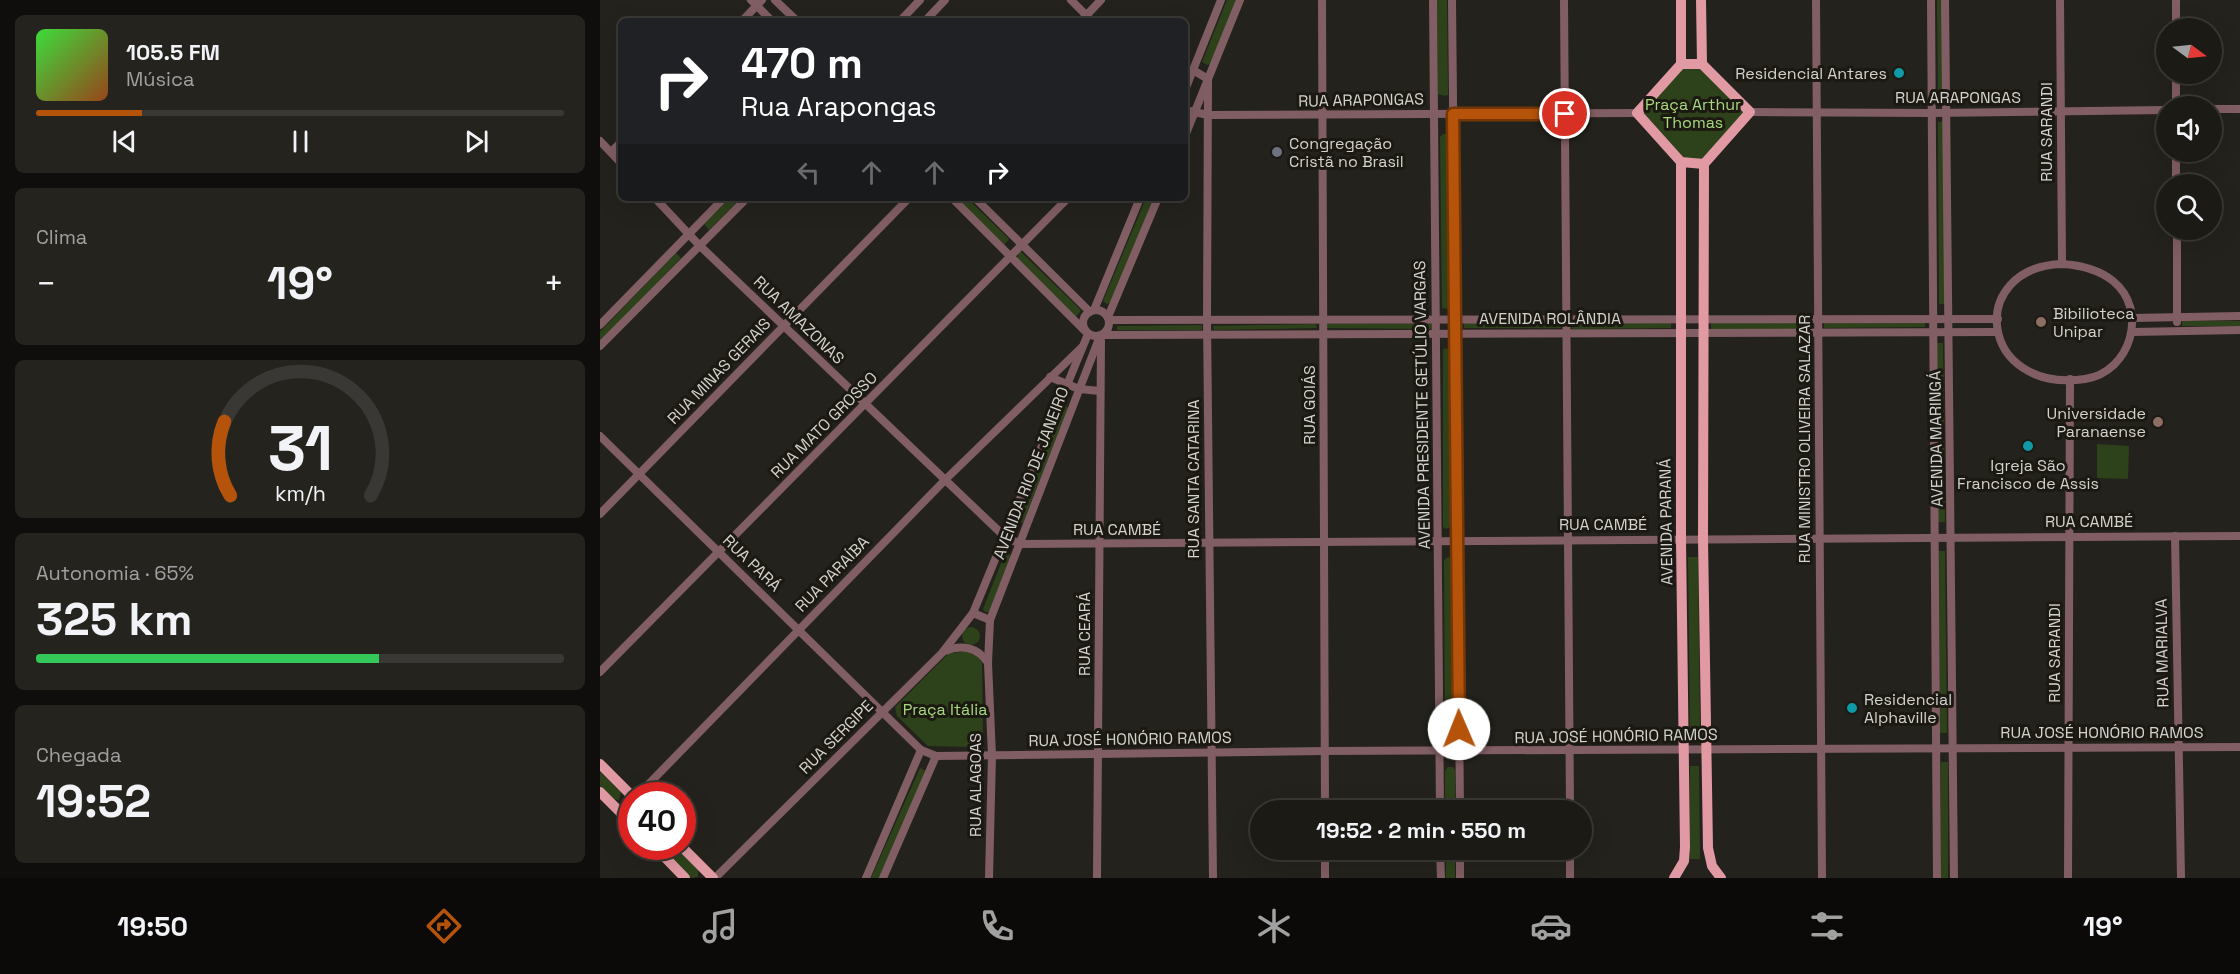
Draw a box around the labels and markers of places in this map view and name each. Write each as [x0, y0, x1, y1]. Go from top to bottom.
place label: Residencial Antares [1735, 63, 1887, 84]
marker: Residencial Antares [1892, 66, 1906, 80]
pin [1539, 88, 1590, 139]
place label: Congregação Cristã no Brasil [1289, 133, 1404, 172]
marker: Congregação Cristã no Brasil [1270, 145, 1284, 159]
place label: Bibilioteca Unipar [2053, 303, 2134, 342]
marker: Bibilioteca Unipar [2034, 315, 2048, 329]
place label: Universidade Paranaense [2047, 403, 2146, 442]
marker: Universidade Paranaense [2151, 415, 2165, 429]
marker: Igreja São Francisco de Assis [2021, 439, 2035, 453]
place label: Igreja São Francisco de Assis [1957, 455, 2099, 494]
place label: Residencial Alphaville [1864, 689, 1952, 728]
marker: Residencial Alphaville [1845, 701, 1859, 715]

